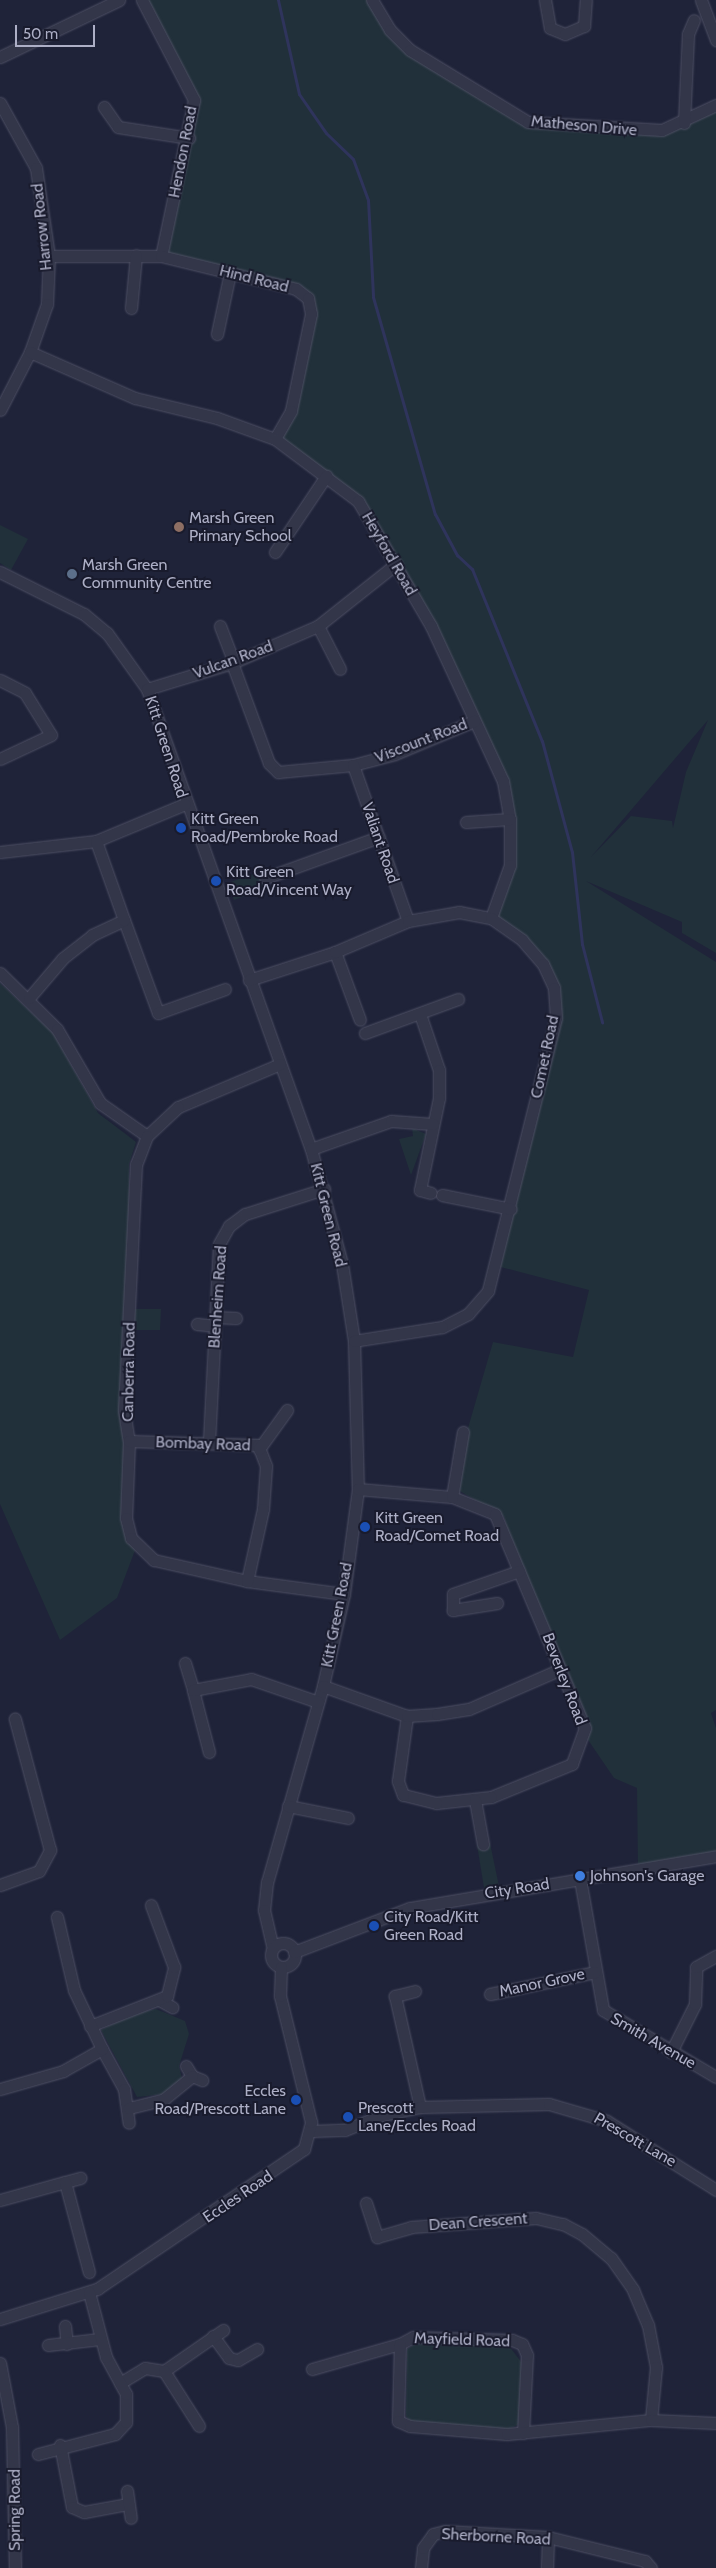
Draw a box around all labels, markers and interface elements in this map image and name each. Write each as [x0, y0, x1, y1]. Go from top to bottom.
scale bar [18, 15, 98, 47]
text: 50 m [23, 25, 58, 43]
street label: Hendon Road [165, 104, 201, 200]
street label: Matheson Drive [530, 112, 638, 140]
street label: Harrow Road [28, 183, 56, 271]
street label: Hind Road [217, 261, 291, 297]
place label: Marsh Green Primary School [189, 508, 292, 546]
street label: Heyford Road [357, 509, 421, 599]
marker: Marsh Green Primary School [173, 521, 185, 533]
place label: Marsh Green Community Centre [82, 555, 211, 593]
marker: Marsh Green Community Centre [66, 568, 78, 580]
street label: Vulcan Road [191, 637, 275, 683]
street label: Kitt Green Road [140, 693, 192, 801]
street label: Viscount Road [372, 715, 470, 767]
street label: Valiant Road [357, 800, 403, 886]
place label: Kitt Green Road/Pembroke Road [191, 809, 338, 847]
marker: Kitt Green Road/Pembroke Road [175, 822, 187, 834]
place label: Kitt Green Road/Vincent Way [226, 862, 352, 900]
marker: Kitt Green Road/Vincent Way [210, 875, 222, 887]
street label: Comet Road [527, 1014, 563, 1100]
street label: Kitt Green Road [306, 1161, 350, 1269]
street label: Blenheim Road [205, 1245, 231, 1349]
street label: Canberra Road [119, 1322, 139, 1422]
street label: Bombay Road [155, 1433, 251, 1455]
place label: Kitt Green Road/Comet Road [375, 1508, 499, 1546]
marker: Kitt Green Road/Comet Road [359, 1521, 371, 1533]
street label: Kitt Green Road [317, 1561, 357, 1669]
street label: Beverley Road [538, 1630, 590, 1728]
place label: Johnson's Garage [590, 1866, 704, 1886]
marker: Johnson's Garage [574, 1870, 586, 1882]
street label: City Road [483, 1874, 551, 1904]
place label: City Road/Kitt Green Road [384, 1907, 478, 1945]
marker: City Road/Kitt Green Road [368, 1920, 380, 1932]
street label: Manor Grove [497, 1965, 587, 2001]
street label: Smith Avenue [607, 2009, 699, 2073]
place label: Eccles Road/Prescott Lane [154, 2081, 286, 2119]
marker: Eccles Road/Prescott Lane [290, 2094, 302, 2106]
place label: Prescott Lane/Eccles Road [358, 2098, 476, 2136]
street label: Prescott Lane [590, 2109, 680, 2171]
marker: Prescott Lane/Eccles Road [342, 2111, 354, 2123]
street label: Eccles Road [200, 2167, 276, 2227]
street label: Dean Crescent [428, 2209, 528, 2235]
street label: Mayfield Road [414, 2329, 510, 2351]
street label: Spring Road [5, 2469, 25, 2551]
street label: Sherborne Road [441, 2525, 551, 2549]

